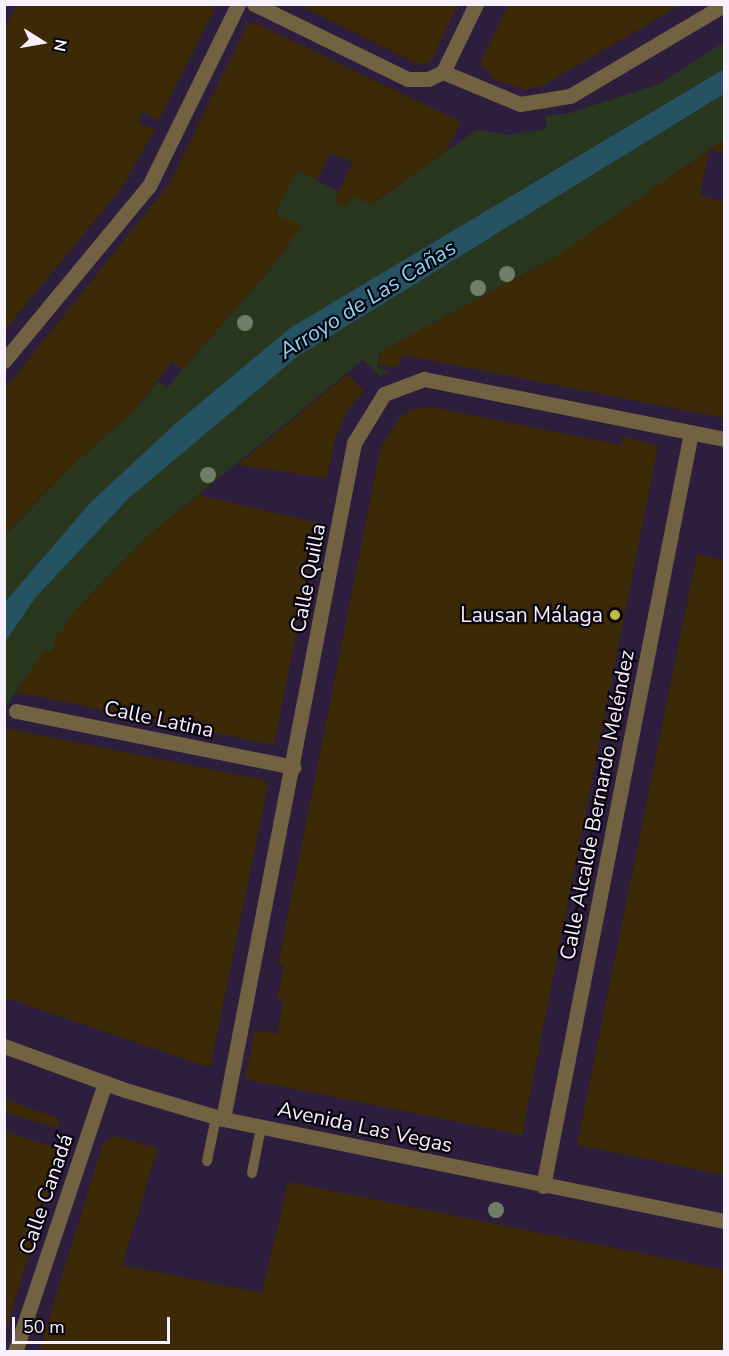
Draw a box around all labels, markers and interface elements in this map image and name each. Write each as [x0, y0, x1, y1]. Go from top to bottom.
north arrow [12, 12, 72, 72]
text: N [48, 37, 72, 53]
water label: Arroyo de Las Cañas [275, 235, 461, 365]
street label: Calle Quilla [285, 522, 331, 634]
place label: Lausan Málaga [460, 602, 603, 628]
marker: Lausan Málaga [608, 608, 622, 622]
street label: Calle Alcalde Bernardo Meléndez [555, 648, 639, 962]
street label: Calle Latina [102, 695, 216, 743]
street label: Avenida Las Vegas [275, 1096, 455, 1158]
street label: Calle Canadá [14, 1131, 78, 1257]
scale bar [15, 1305, 172, 1343]
text: 50 m [23, 1315, 65, 1339]

